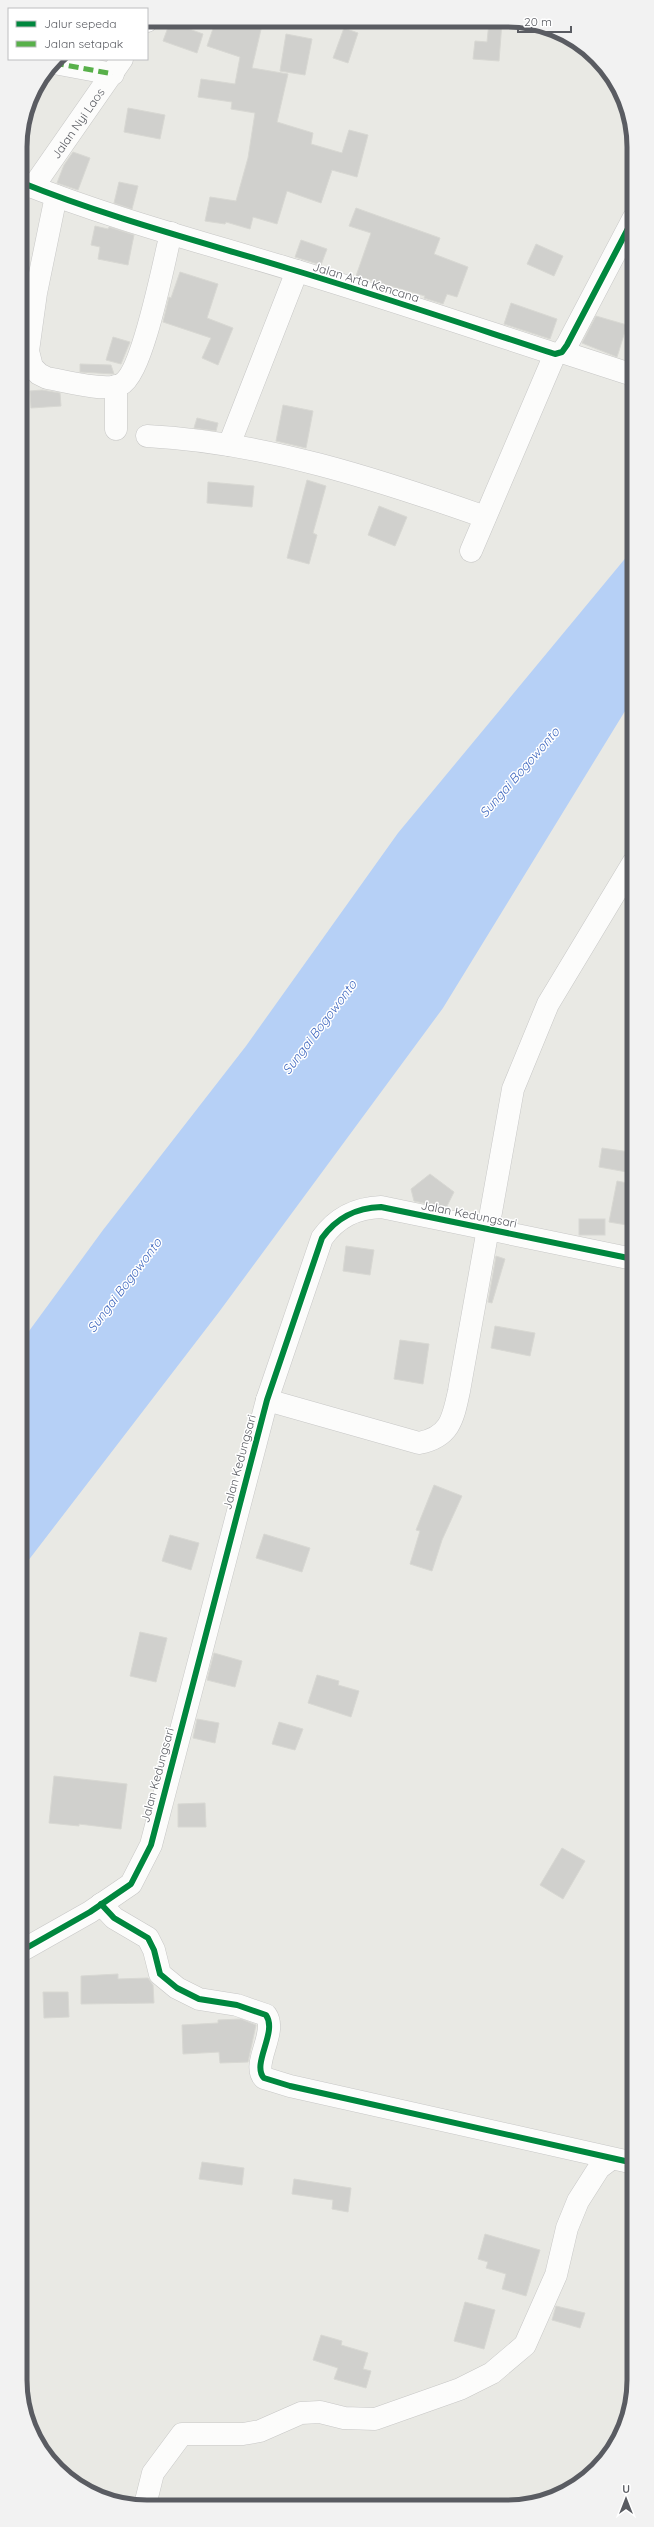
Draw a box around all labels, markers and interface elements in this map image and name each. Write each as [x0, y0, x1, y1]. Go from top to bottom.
legend [8, 8, 148, 60]
scale bar [518, 8, 571, 34]
text: 20 m [524, 14, 552, 29]
text: Jalur sepeda [44, 16, 117, 31]
text: Jalan setapak [44, 36, 123, 51]
street label: Jalan Nyi Laos [48, 85, 107, 161]
street label: Jalan Arta Kencana [311, 259, 421, 305]
water label: Sungai Bogowonto [476, 723, 563, 820]
water label: Sungai Bogowonto [278, 976, 360, 1077]
street label: Jalan Kedungsari [420, 1197, 518, 1231]
water label: Sungai Bogowonto [83, 1234, 165, 1335]
street label: Jalan Kedungsari [219, 1413, 259, 1511]
street label: Jalan Kedungsari [137, 1726, 177, 1824]
north arrow [606, 2479, 646, 2519]
text: U [622, 2482, 630, 2496]

